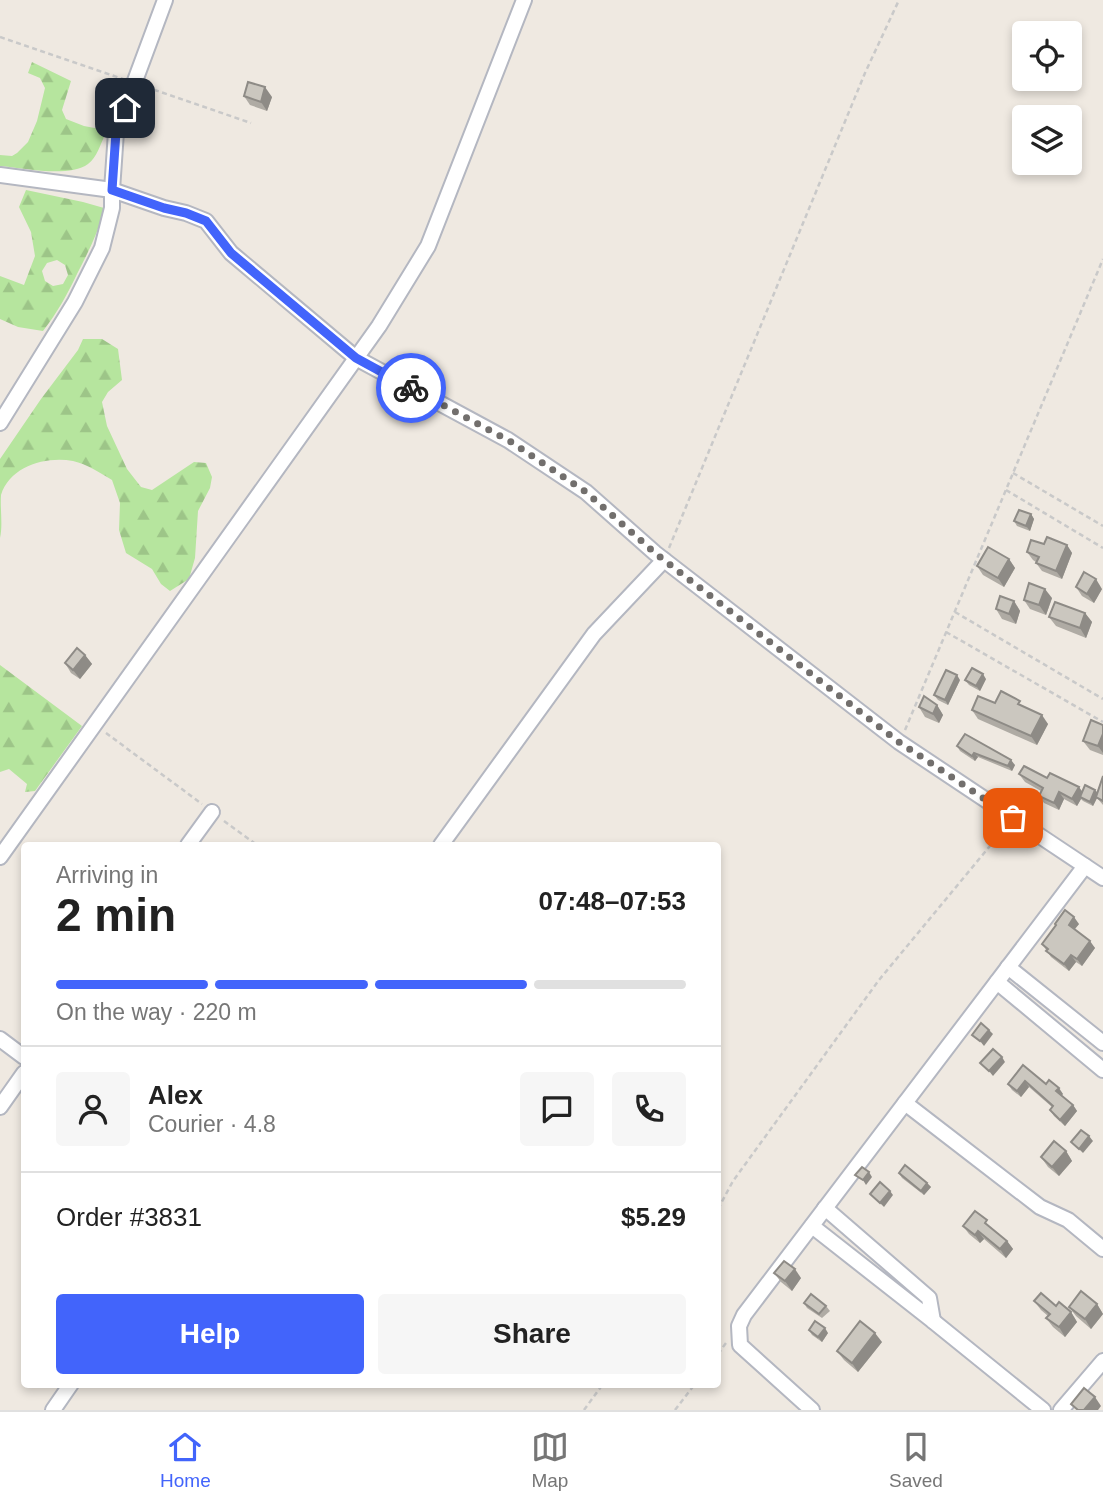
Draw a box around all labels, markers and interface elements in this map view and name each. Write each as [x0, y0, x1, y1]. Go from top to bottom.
map controls [1012, 21, 1082, 175]
button: locate [1012, 21, 1082, 91]
pin [95, 78, 155, 138]
icon: home [106, 89, 144, 127]
button: layers [1012, 105, 1082, 175]
courier [376, 353, 446, 423]
icon: bike [392, 369, 430, 407]
pin [983, 788, 1043, 848]
icon: bag [994, 799, 1032, 837]
text: Arriving in [56, 862, 158, 888]
text: 07:48–07:53 [539, 886, 686, 916]
text: 2 min [56, 889, 176, 941]
text: On the way · 220 m [56, 999, 257, 1025]
button: person [56, 1072, 130, 1146]
button: chat [520, 1072, 594, 1146]
button: phone [612, 1072, 686, 1146]
text: Alex [148, 1080, 203, 1110]
text: Courier · 4.8 [148, 1111, 276, 1137]
text: Order #3831 [56, 1202, 202, 1232]
text: $5.29 [621, 1202, 686, 1232]
button: Help [56, 1294, 364, 1374]
button: Share [378, 1294, 686, 1374]
tab: Home [160, 1428, 211, 1492]
tab: Map [531, 1428, 569, 1492]
tab: Saved [889, 1428, 943, 1492]

